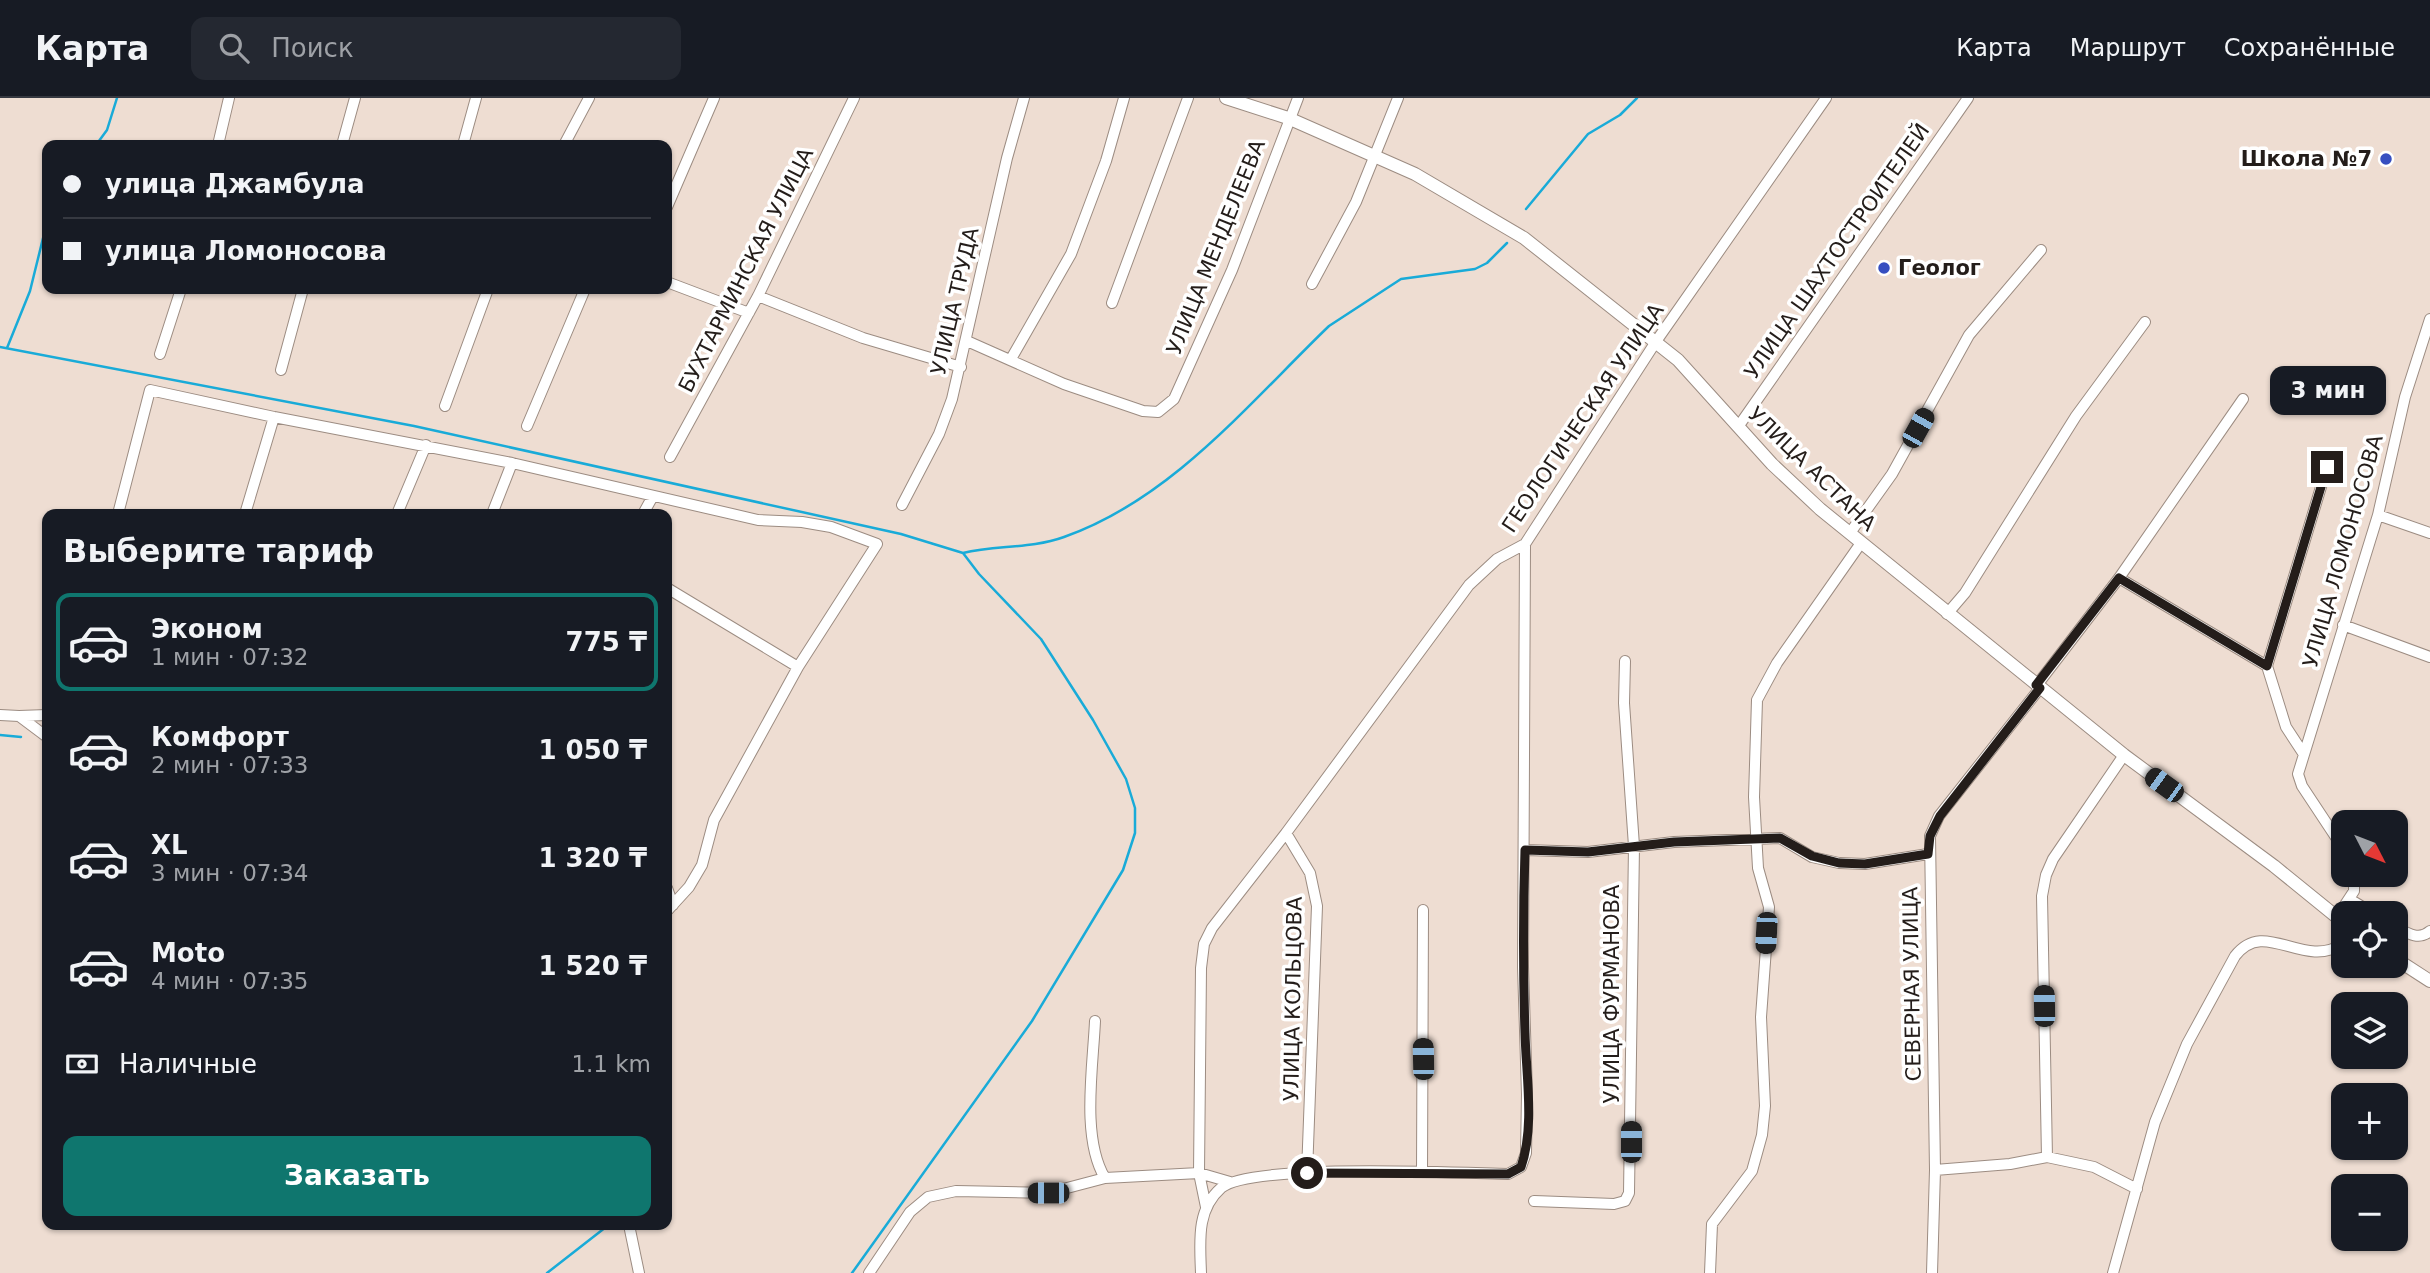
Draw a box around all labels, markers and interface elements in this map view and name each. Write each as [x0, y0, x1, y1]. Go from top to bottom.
search box [191, 17, 681, 80]
text: Карта [35, 29, 149, 68]
icon: search [215, 29, 253, 67]
text: Поиск [271, 33, 354, 63]
text: Карта [1956, 34, 2032, 62]
text: Маршрут [2070, 34, 2186, 62]
text: Сохранённые [2224, 34, 2395, 62]
street label: УЛИЦА ШАХТОСТРОИТЕЛЕЙ [1739, 118, 1934, 383]
street label: УЛИЦА МЕНДЕЛЕЕВА [1162, 135, 1270, 358]
street label: БУХТАРМИНСКАЯ УЛИЦА [674, 143, 819, 396]
place label: Школа №7 [2241, 147, 2372, 171]
marker: Школа №7 [2378, 151, 2394, 167]
text: улица Джамбула [105, 169, 365, 199]
street label: УЛИЦА ТРУДА [926, 224, 984, 377]
text: улица Ломоносова [105, 236, 387, 266]
place label: Геолог [1898, 256, 1981, 280]
marker: Геолог [1876, 260, 1892, 276]
street label: ГЕОЛОГИЧЕСКАЯ УЛИЦА [1497, 298, 1669, 537]
callout: 3 мин [2269, 366, 2385, 414]
text: 3 мин [2291, 377, 2365, 403]
street label: УЛИЦА АСТАНА [1743, 402, 1881, 536]
car [1899, 405, 1938, 451]
street label: УЛИЦА ЛОМОНОСОВА [2298, 431, 2388, 670]
route end [2311, 451, 2343, 483]
text: Выберите тариф [63, 532, 374, 570]
icon: car [67, 611, 130, 674]
text: Эконом [151, 614, 263, 644]
text: 775 ₸ [566, 627, 647, 657]
text: 1 мин · 07:32 [151, 644, 309, 670]
icon: car [67, 719, 130, 782]
text: Комфорт [151, 722, 289, 752]
text: 1 050 ₸ [538, 735, 647, 765]
text: 2 мин · 07:33 [151, 752, 309, 778]
car [2141, 764, 2188, 806]
north arrow [2331, 810, 2408, 887]
map controls [2331, 810, 2408, 1251]
icon: car [67, 827, 130, 890]
text: XL [151, 830, 188, 860]
text: 1 320 ₸ [538, 843, 647, 873]
text: 3 мин · 07:34 [151, 860, 309, 886]
street label: УЛИЦА ФУРМАНОВА [1600, 884, 1624, 1103]
street label: СЕВЕРНАЯ УЛИЦА [1898, 886, 1926, 1082]
street label: УЛИЦА КОЛЬЦОВА [1279, 896, 1307, 1102]
button: locate [2331, 901, 2408, 978]
car [1755, 911, 1778, 955]
icon: car [67, 935, 130, 998]
text: Moto [151, 938, 225, 968]
text: 1 520 ₸ [538, 951, 647, 981]
text: 4 мин · 07:35 [151, 968, 309, 994]
car [2034, 985, 2055, 1027]
button: layers [2331, 992, 2408, 1069]
car [1413, 1038, 1434, 1080]
icon: cash [63, 1045, 101, 1083]
text: Наличные [119, 1049, 257, 1079]
text: 1.1 km [571, 1051, 651, 1077]
button: + [2331, 1083, 2408, 1160]
car [1621, 1121, 1642, 1163]
button: Заказать [63, 1136, 651, 1216]
route start [1291, 1157, 1323, 1189]
button: − [2331, 1174, 2408, 1251]
car [1028, 1183, 1070, 1204]

